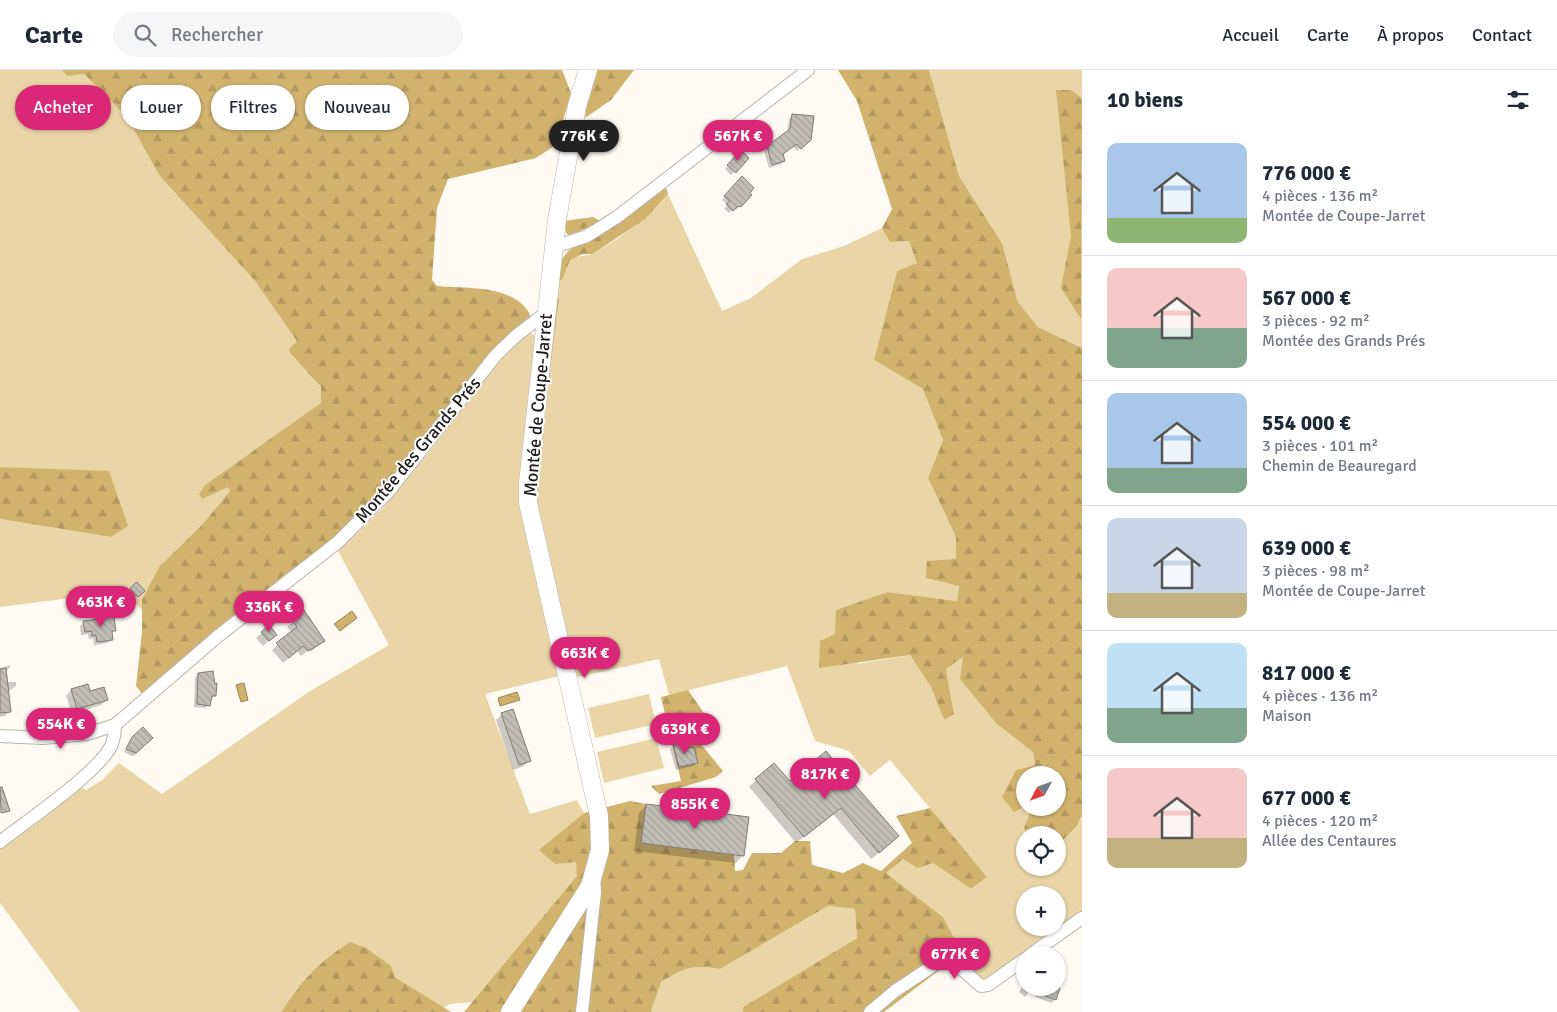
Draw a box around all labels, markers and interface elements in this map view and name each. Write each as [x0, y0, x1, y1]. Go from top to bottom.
search box [113, 12, 463, 57]
text: Carte [25, 20, 83, 50]
icon: search [131, 21, 159, 49]
text: Rechercher [171, 23, 263, 47]
text: Accueil [1222, 24, 1279, 46]
text: Carte [1307, 24, 1349, 46]
text: À propos [1377, 24, 1444, 46]
text: Contact [1472, 24, 1532, 46]
chip: Acheter [15, 85, 111, 130]
chip: Louer [121, 85, 201, 130]
chip: Filtres [211, 85, 295, 130]
chip: Nouveau [305, 85, 409, 130]
icon: filters [1504, 86, 1532, 114]
text: 10 biens [1107, 87, 1183, 113]
pin: 776K € [543, 119, 625, 162]
pin: 567K € [697, 119, 779, 162]
text: 776K € [560, 126, 608, 146]
text: 567K € [714, 126, 762, 146]
text: 776 000 € [1262, 160, 1351, 186]
icon: home [1147, 163, 1207, 223]
text: 4 pièces · 136 m² [1262, 186, 1378, 206]
text: Montée de Coupe-Jarret [1262, 206, 1425, 226]
text: 567 000 € [1262, 285, 1351, 311]
icon: home [1147, 288, 1207, 348]
text: 3 pièces · 92 m² [1262, 311, 1370, 331]
street label: Montée de Coupe-Jarret [519, 313, 557, 497]
text: Montée des Grands Prés [1262, 331, 1425, 351]
street label: Montée des Grands Prés [351, 372, 486, 527]
text: 554 000 € [1262, 410, 1351, 436]
icon: home [1147, 413, 1207, 473]
text: 3 pièces · 101 m² [1262, 436, 1378, 456]
text: Chemin de Beauregard [1262, 456, 1417, 476]
text: 639 000 € [1262, 535, 1351, 561]
icon: home [1147, 538, 1207, 598]
text: 3 pièces · 98 m² [1262, 561, 1370, 581]
text: Montée de Coupe-Jarret [1262, 581, 1425, 601]
pin: 463K € [60, 586, 142, 628]
pin: 336K € [228, 590, 310, 633]
text: 463K € [77, 592, 125, 612]
text: 336K € [245, 597, 293, 617]
pin: 663K € [544, 636, 626, 679]
text: 663K € [561, 643, 609, 663]
text: 817 000 € [1262, 660, 1351, 686]
icon: home [1147, 663, 1207, 723]
text: 4 pièces · 136 m² [1262, 686, 1378, 706]
text: Maison [1262, 706, 1311, 726]
pin: 554K € [20, 708, 102, 750]
pin: 639K € [644, 712, 726, 755]
text: 554K € [37, 714, 85, 734]
text: 639K € [661, 719, 709, 739]
pin: 817K € [784, 758, 866, 800]
text: 817K € [801, 764, 849, 784]
north arrow [1016, 766, 1066, 816]
map controls [1016, 766, 1066, 996]
text: 677 000 € [1262, 785, 1351, 811]
pin: 855K € [654, 788, 736, 830]
icon: home [1147, 788, 1207, 848]
text: 855K € [671, 794, 719, 814]
text: 4 pièces · 120 m² [1262, 811, 1378, 831]
button: locate [1016, 826, 1066, 876]
text: Allée des Centaures [1262, 831, 1397, 851]
button: + [1016, 886, 1066, 936]
pin: 677K € [914, 938, 996, 980]
text: 677K € [931, 944, 979, 964]
button: − [1016, 946, 1066, 996]

